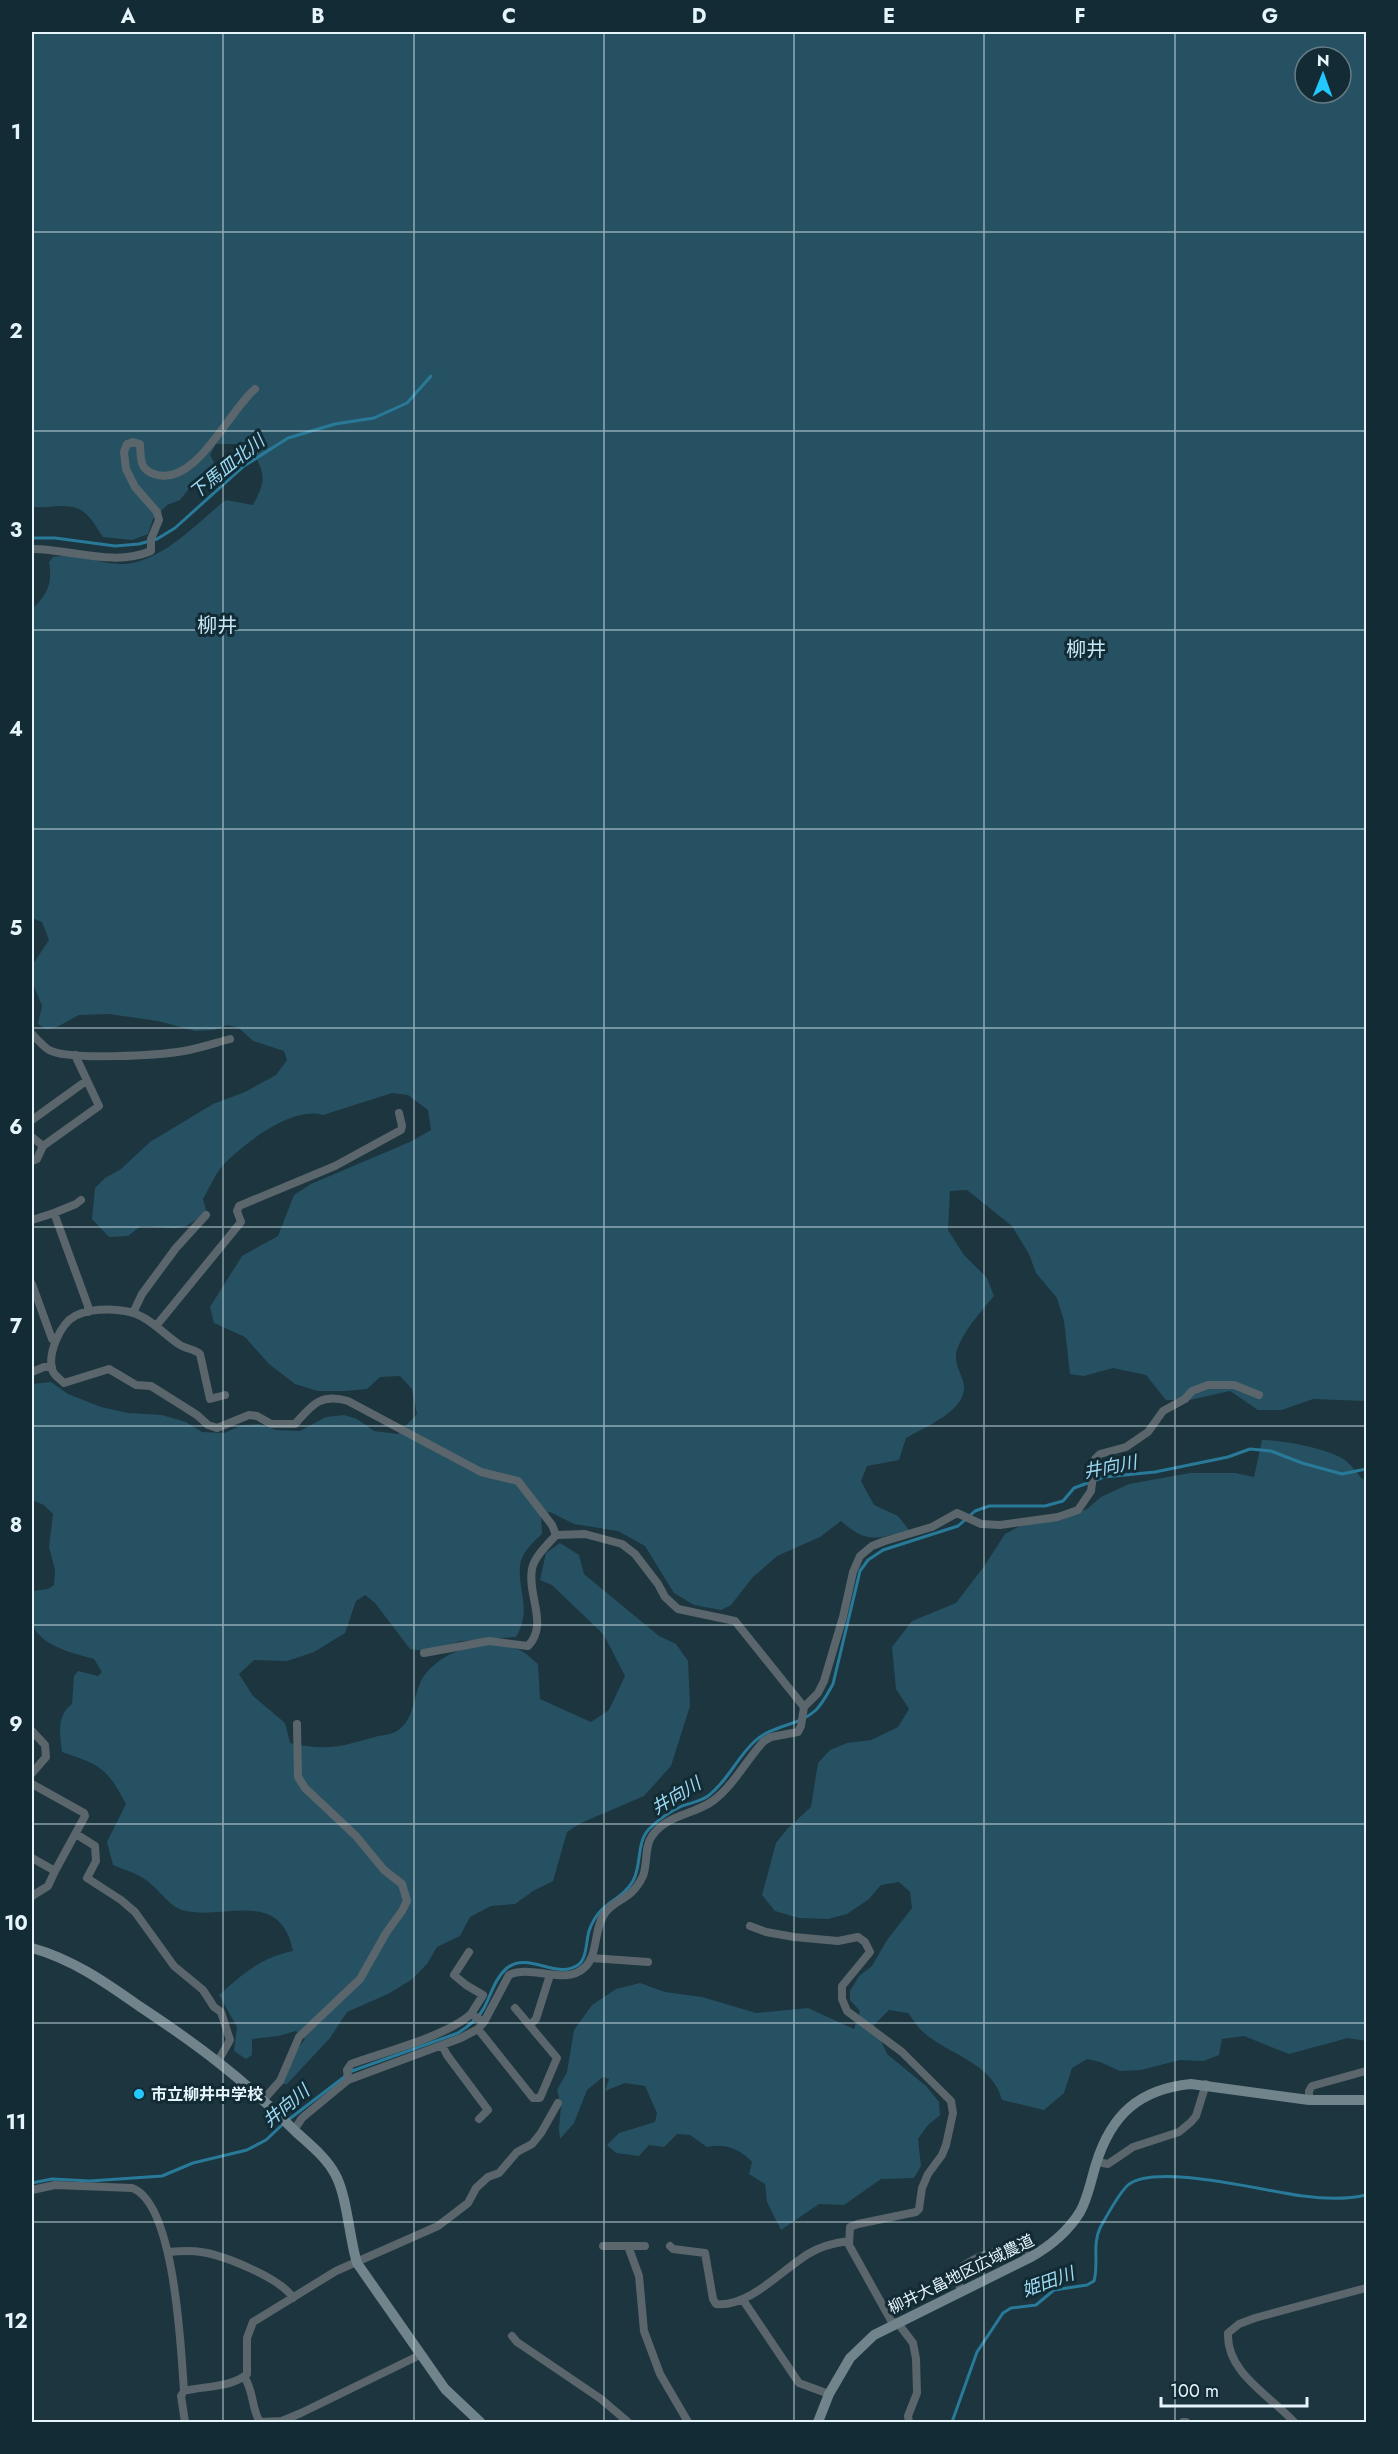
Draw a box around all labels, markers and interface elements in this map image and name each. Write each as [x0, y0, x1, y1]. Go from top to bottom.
text: A [120, 2, 136, 31]
text: B [311, 2, 325, 31]
text: C [502, 2, 516, 31]
text: D [692, 2, 706, 31]
text: E [883, 2, 895, 31]
text: F [1074, 2, 1086, 31]
text: G [1262, 2, 1278, 31]
north arrow [1293, 45, 1353, 105]
text: N [1317, 49, 1330, 72]
text: 1 [11, 118, 21, 147]
text: 2 [9, 317, 23, 346]
water label: 下馬皿北川 [184, 427, 272, 505]
text: 3 [10, 516, 22, 545]
district label: 柳井 [197, 611, 237, 640]
district label: 柳井 [1066, 635, 1106, 664]
text: 4 [9, 715, 23, 744]
text: 5 [10, 914, 23, 943]
text: 6 [9, 1113, 23, 1142]
text: 7 [10, 1312, 23, 1341]
water label: 井向川 [1081, 1449, 1141, 1485]
text: 8 [10, 1511, 22, 1540]
text: 9 [9, 1710, 23, 1739]
water label: 井向川 [646, 1770, 708, 1821]
text: 10 [4, 1909, 28, 1938]
water label: 井向川 [257, 2077, 317, 2133]
place label: 市立柳井中学校 [151, 2083, 263, 2106]
marker: 市立柳井中学校 [132, 2087, 146, 2101]
text: 11 [6, 2108, 26, 2137]
street label: 柳井大畠地区広域農道 [884, 2229, 1038, 2319]
water label: 姫田川 [1018, 2260, 1080, 2303]
text: 12 [4, 2307, 28, 2336]
scale bar [1161, 2370, 1306, 2408]
text: 100 m [1170, 2378, 1219, 2404]

